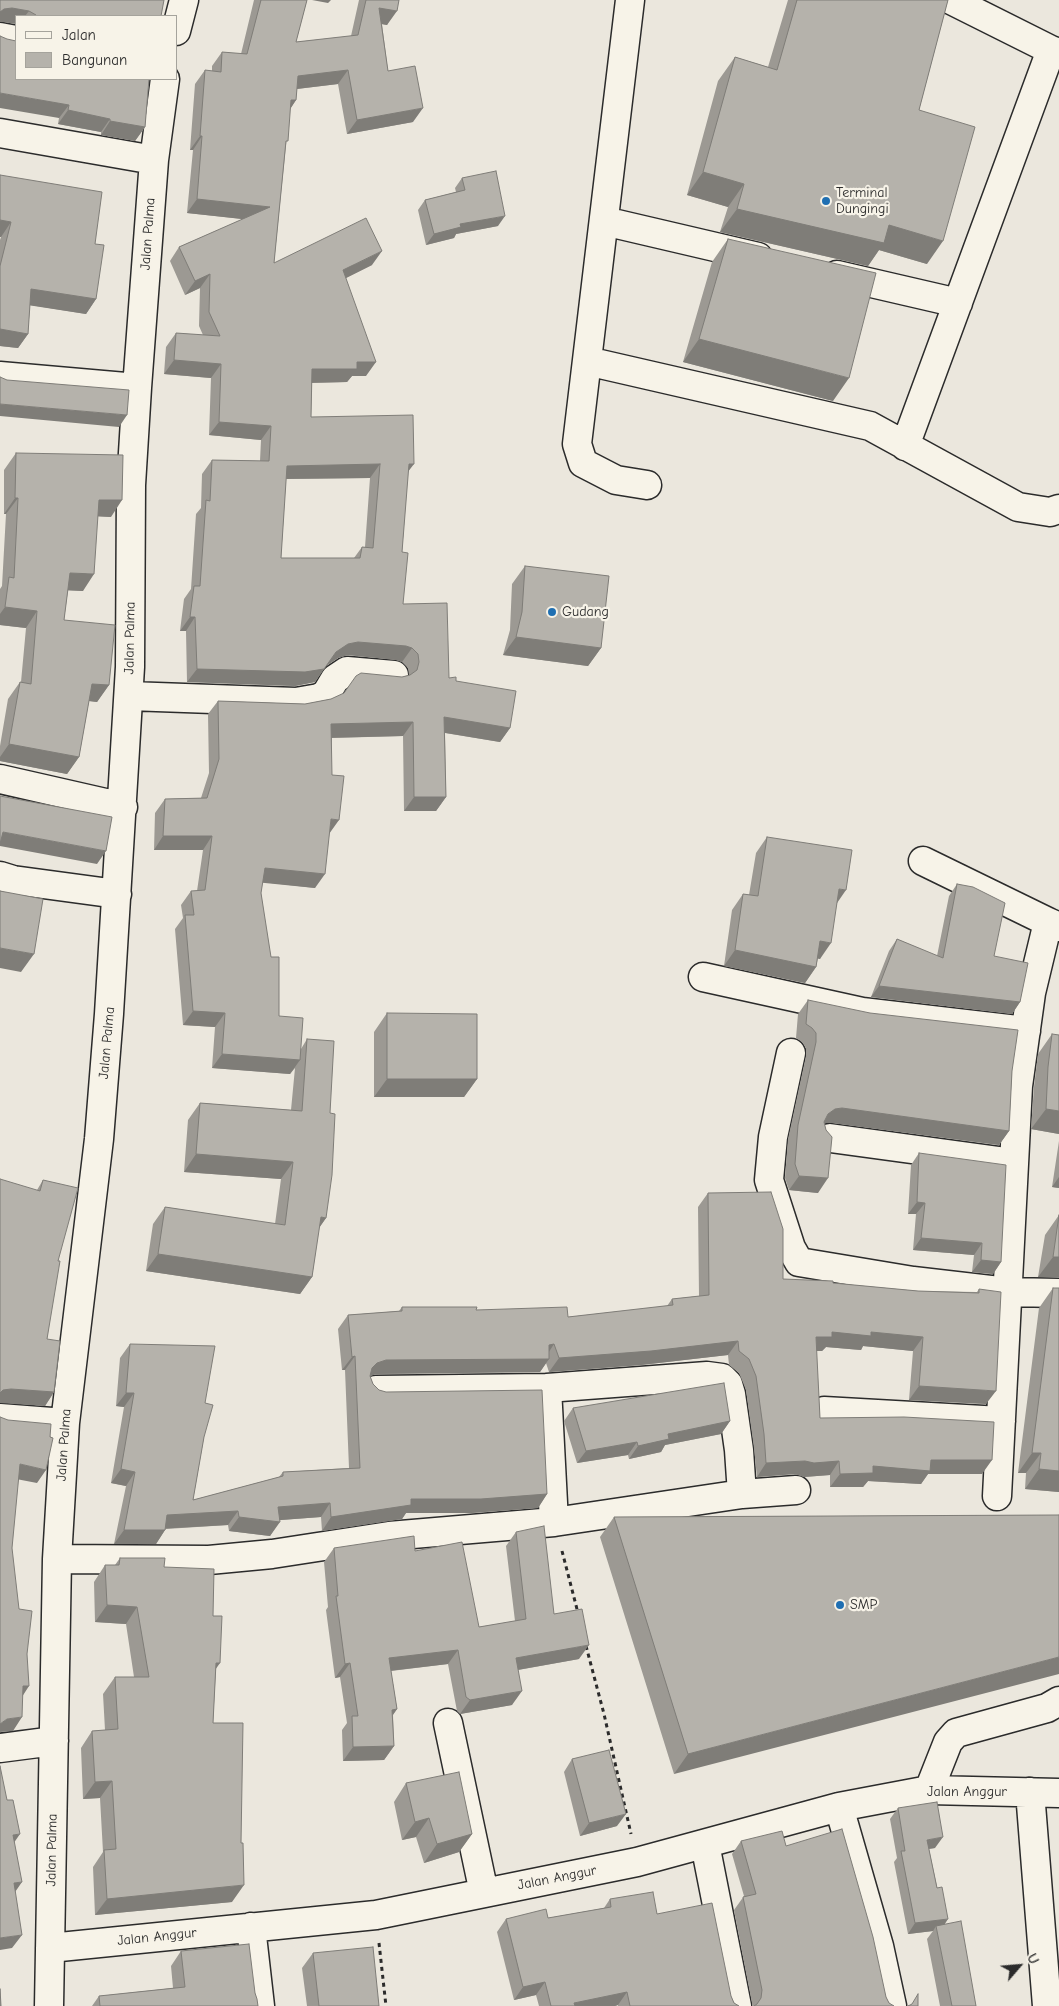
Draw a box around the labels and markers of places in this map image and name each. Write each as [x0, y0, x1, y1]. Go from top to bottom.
place label: Terminal Dungingi [836, 185, 889, 218]
marker: Terminal Dungingi [820, 195, 832, 207]
place label: Gudang [562, 604, 609, 620]
marker: Gudang [546, 606, 558, 618]
place label: SMP [850, 1597, 877, 1613]
marker: SMP [834, 1599, 846, 1611]

